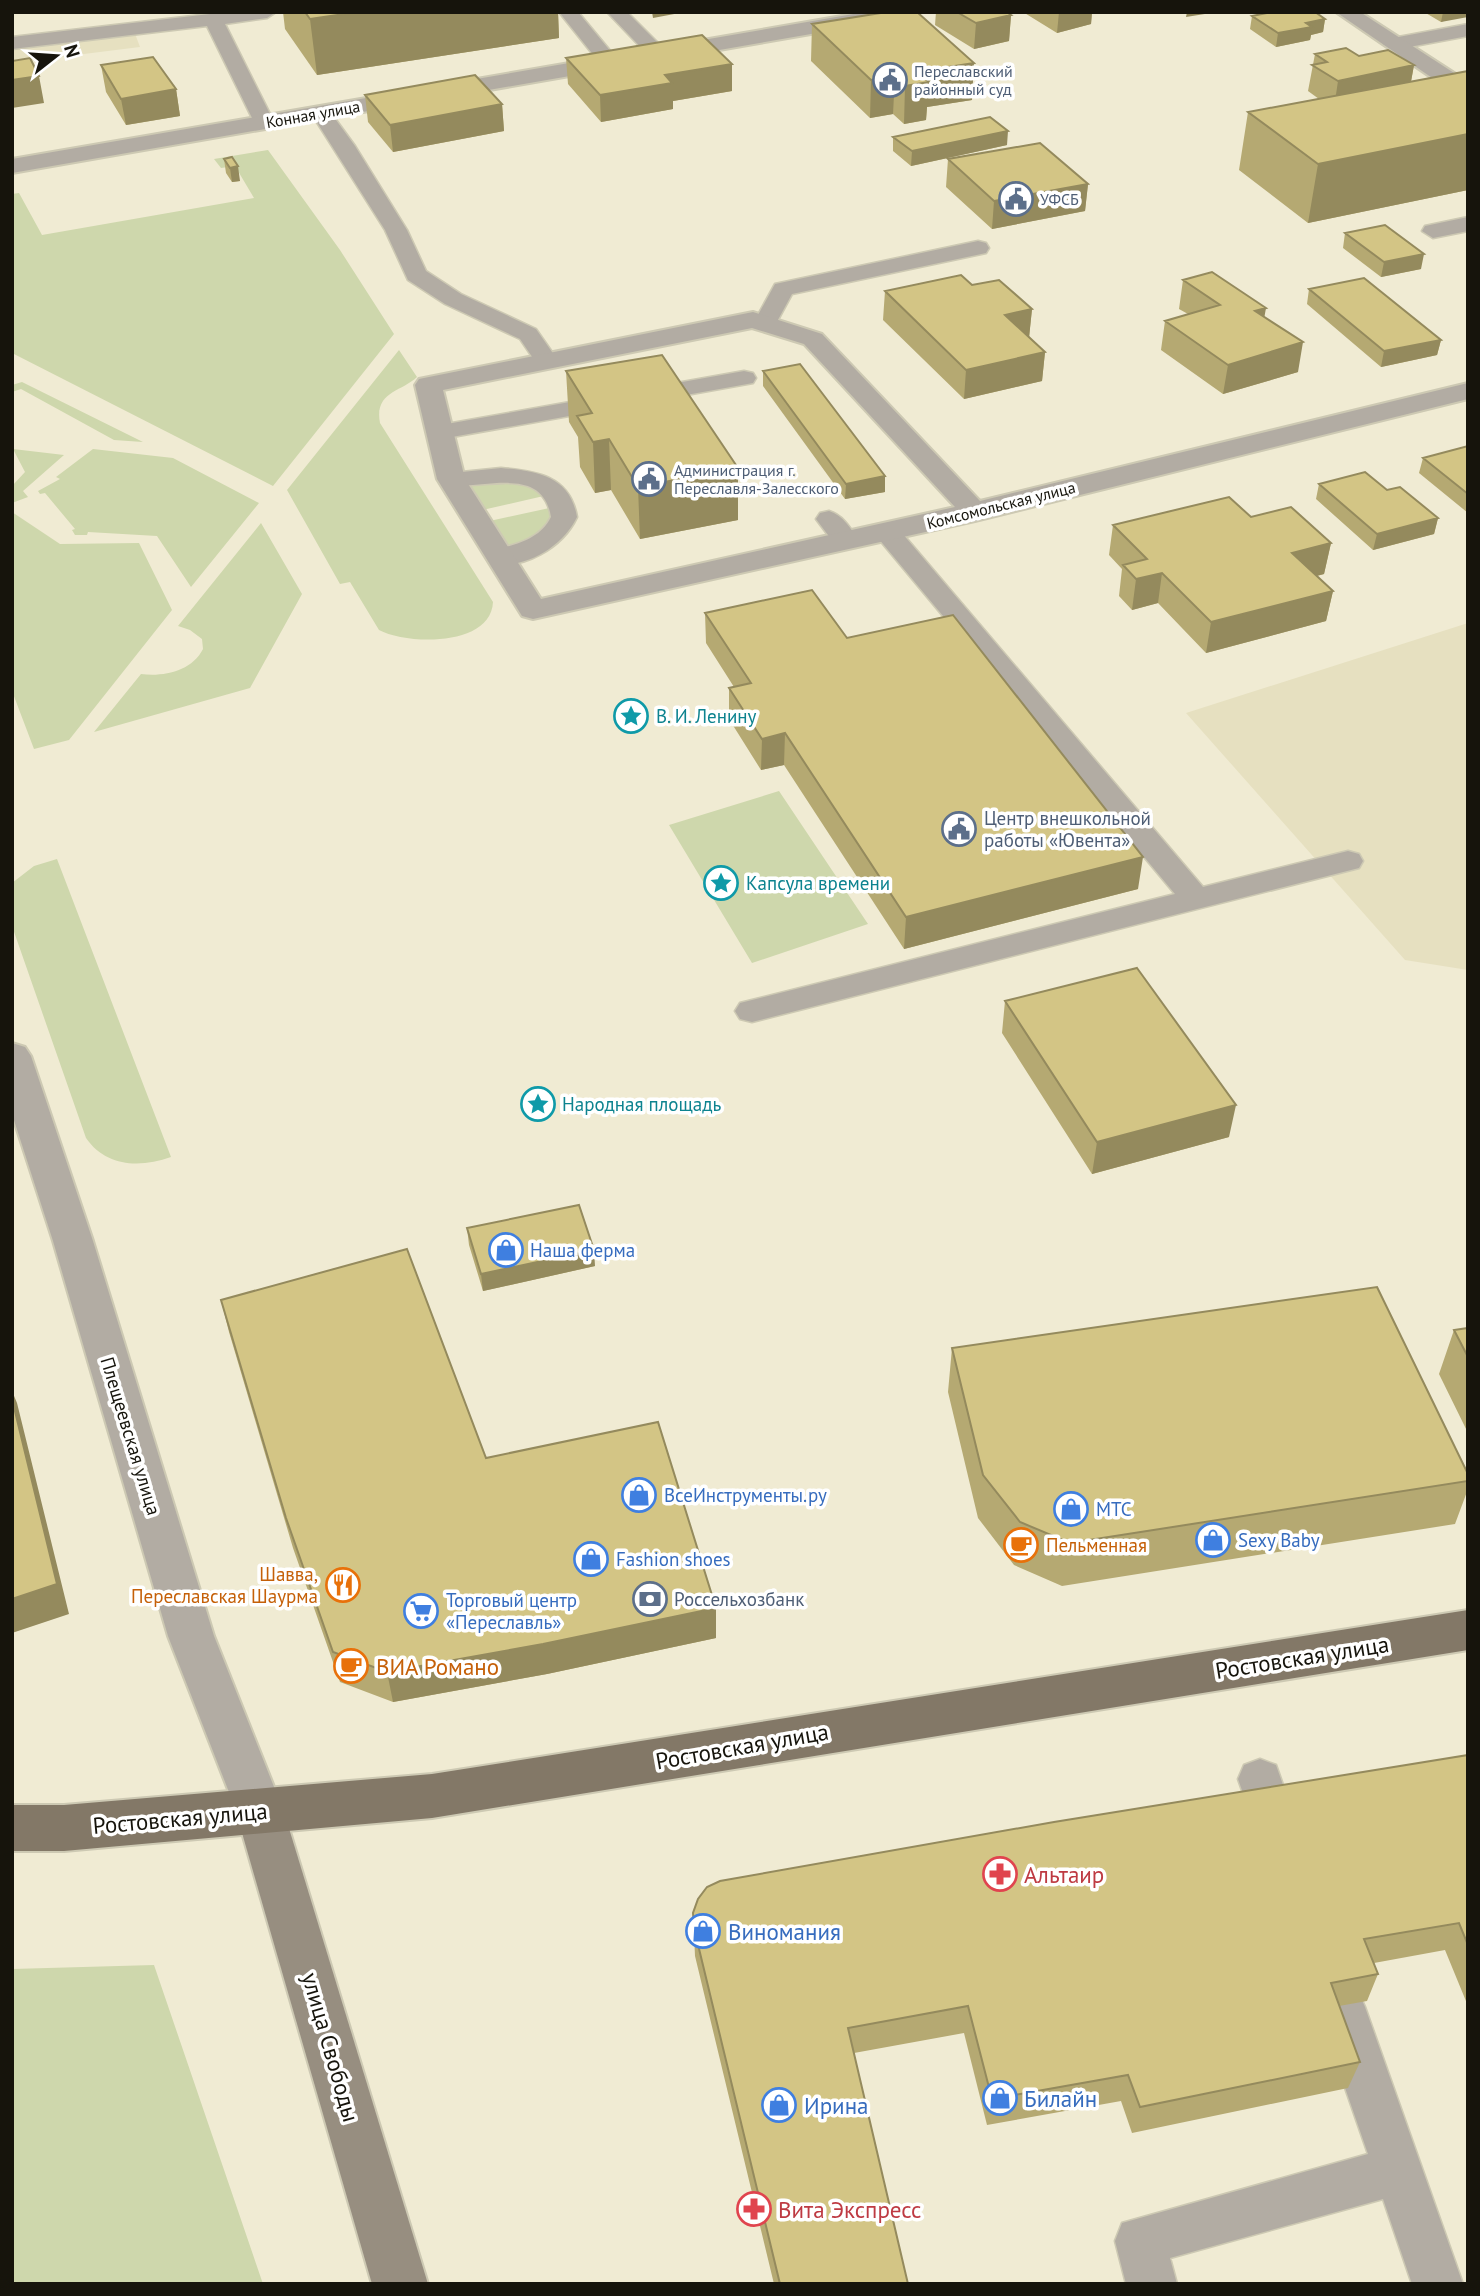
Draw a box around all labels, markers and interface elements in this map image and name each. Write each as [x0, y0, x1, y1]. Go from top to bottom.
north arrow [21, 21, 91, 91]
text: N [59, 42, 86, 61]
public building icon: Переславский районный суд [871, 61, 909, 99]
place label: Переславский районный суд [914, 61, 1013, 99]
street label: Конная улица [264, 96, 362, 132]
public building icon: УФСБ [997, 180, 1035, 218]
place label: УФСБ [1040, 189, 1079, 209]
public building icon: Администрация г. Переславля-Залесского [630, 460, 668, 498]
place label: Администрация г. Переславля-Залесского [674, 460, 839, 498]
street label: Комсомольская улица [925, 477, 1077, 533]
place icon: В. И. Ленину [612, 697, 650, 735]
place label: В. И. Ленину [656, 704, 757, 728]
place label: Центр внешкольной работы «Ювента» [984, 806, 1151, 852]
public building icon: Центр внешкольной работы «Ювента» [940, 810, 978, 848]
place icon: Капсула времени [702, 864, 740, 902]
place label: Капсула времени [746, 871, 890, 895]
place icon: Народная площадь [519, 1085, 557, 1123]
place label: Народная площадь [562, 1092, 722, 1116]
shop icon: Наша ферма [487, 1231, 525, 1269]
place label: Наша ферма [530, 1238, 635, 1262]
street label: Плещеевская улица [96, 1354, 166, 1518]
shop icon: ВсеИнструменты.ру [620, 1476, 658, 1514]
place label: ВсеИнструменты.ру [664, 1483, 827, 1507]
shop icon: МТС [1052, 1490, 1090, 1528]
place label: МТС [1096, 1497, 1132, 1521]
shop icon: Sexy Baby [1194, 1521, 1232, 1559]
cafe icon: Пельменная [1002, 1526, 1040, 1564]
place label: Sexy Baby [1238, 1528, 1320, 1552]
place label: Пельменная [1046, 1533, 1147, 1557]
shop icon: Fashion shoes [572, 1540, 610, 1578]
place label: Fashion shoes [616, 1547, 731, 1571]
place label: Шавва, Переславская Шаурма [131, 1562, 318, 1608]
restaurant icon: Шавва, Переславская Шаурма [324, 1566, 362, 1604]
bank icon: Россельхозбанк [631, 1580, 669, 1618]
place label: Россельхозбанк [674, 1587, 804, 1611]
place label: Торговый центр «Переславль» [446, 1588, 577, 1634]
supermarket icon: Торговый центр «Переславль» [402, 1592, 440, 1630]
street label: Ростовская улица [1213, 1629, 1391, 1685]
cafe icon: ВИА Романо [332, 1647, 370, 1685]
place label: ВИА Романо [376, 1652, 499, 1681]
street label: Ростовская улица [653, 1716, 831, 1776]
street label: Ростовская улица [91, 1796, 269, 1840]
pharmacy icon: Альтаир [981, 1855, 1019, 1893]
place label: Альтаир [1024, 1860, 1104, 1889]
shop icon: Виномания [684, 1912, 722, 1950]
place label: Виномания [728, 1917, 841, 1946]
street label: улица Свободы [296, 1969, 366, 2125]
shop icon: Билайн [981, 2079, 1019, 2117]
place label: Билайн [1024, 2084, 1097, 2113]
shop icon: Ирина [760, 2086, 798, 2124]
place label: Ирина [804, 2091, 869, 2120]
pharmacy icon: Вита Экспресс [735, 2190, 773, 2228]
place label: Вита Экспресс [778, 2195, 921, 2224]

